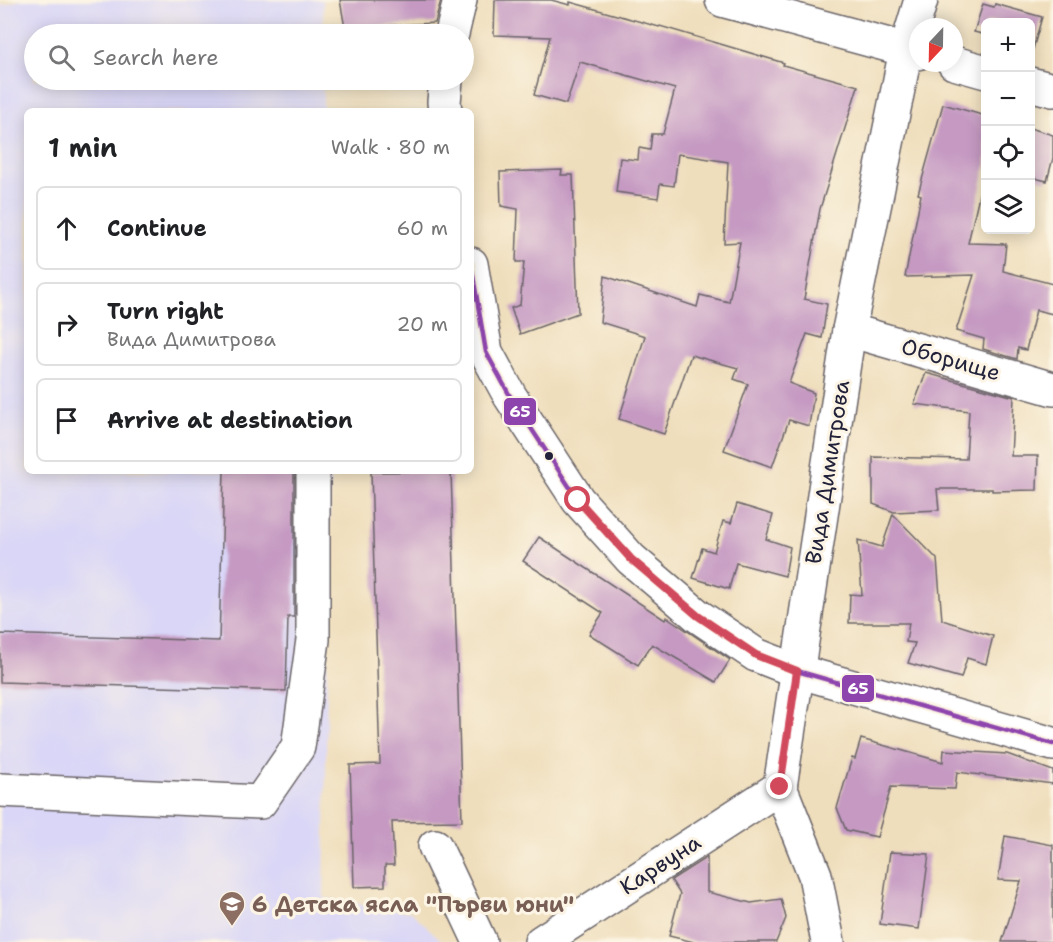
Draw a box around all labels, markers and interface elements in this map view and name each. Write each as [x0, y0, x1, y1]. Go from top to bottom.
north arrow [909, 18, 963, 72]
map controls [981, 18, 1035, 234]
button: + [981, 18, 1035, 72]
search box [24, 24, 474, 90]
icon: search [45, 41, 78, 74]
text: Search here [93, 43, 219, 72]
button: − [981, 72, 1035, 126]
button: locate [981, 126, 1035, 180]
text: 1 min [48, 130, 117, 165]
text: Walk · 80 m [331, 134, 450, 160]
button: layers [981, 180, 1035, 234]
icon: ahead [50, 212, 83, 245]
text: Continue [107, 214, 207, 243]
text: 60 m [396, 215, 448, 241]
text: Turn right [107, 297, 224, 326]
icon: right [50, 308, 83, 341]
text: 20 m [397, 311, 448, 337]
text: Вида Димитрова [107, 326, 276, 352]
street label: Оборище [898, 332, 1004, 387]
street label: Вида Димитрова [799, 378, 856, 566]
line badge: 65 [503, 397, 537, 426]
text: 65 [509, 401, 531, 422]
icon: arrive [50, 404, 83, 437]
text: Arrive at destination [107, 406, 353, 435]
unlabelled marker [543, 450, 555, 462]
route start [564, 486, 590, 512]
line badge: 65 [841, 674, 875, 703]
text: 65 [847, 678, 869, 699]
route end [766, 773, 792, 799]
street label: Карвуна [614, 827, 706, 901]
school or university icon: 6 Детска ясла "Първи юни" [217, 889, 247, 927]
place label: 6 Детска ясла "Първи юни" [252, 890, 574, 919]

